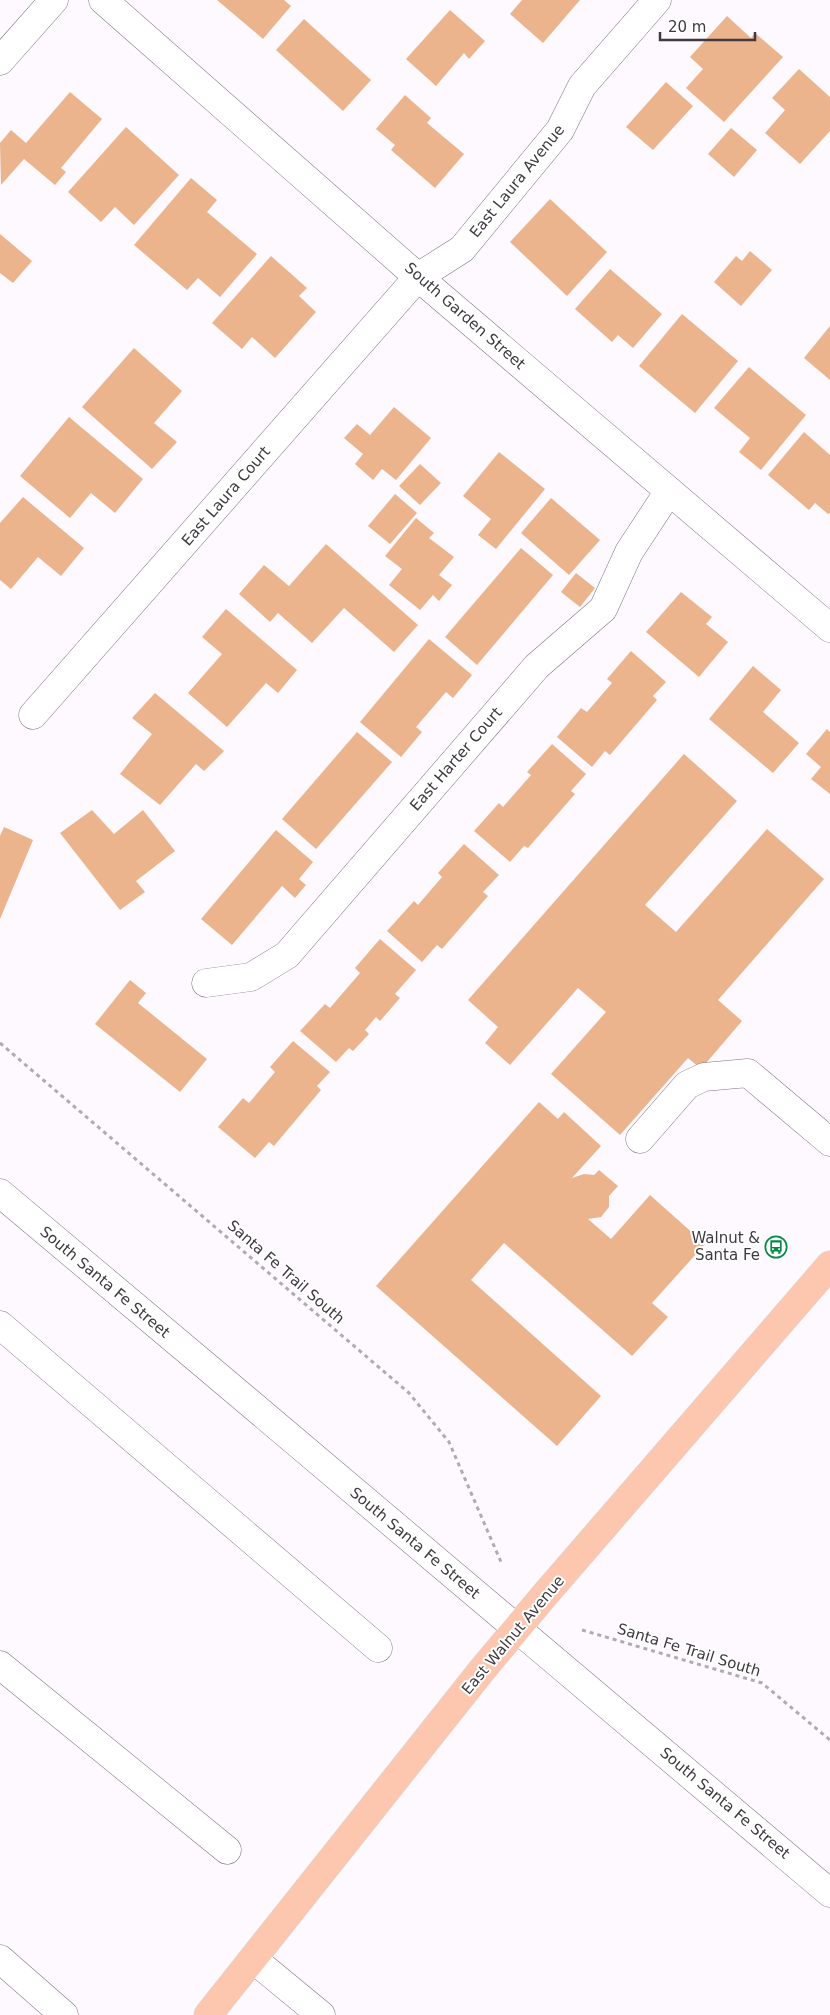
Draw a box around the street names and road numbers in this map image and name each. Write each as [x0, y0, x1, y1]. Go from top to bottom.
street label: East Laura Avenue [466, 121, 568, 241]
street label: South Garden Street [401, 259, 529, 373]
street label: East Laura Court [178, 443, 274, 549]
street label: East Harter Court [406, 704, 506, 814]
street label: Santa Fe Trail South [224, 1216, 348, 1328]
street label: South Santa Fe Street [36, 1222, 174, 1342]
street label: South Santa Fe Street [346, 1483, 484, 1603]
street label: East Walnut Avenue [458, 1572, 568, 1698]
street label: Santa Fe Trail South [615, 1620, 763, 1680]
street label: South Santa Fe Street [656, 1743, 794, 1863]

